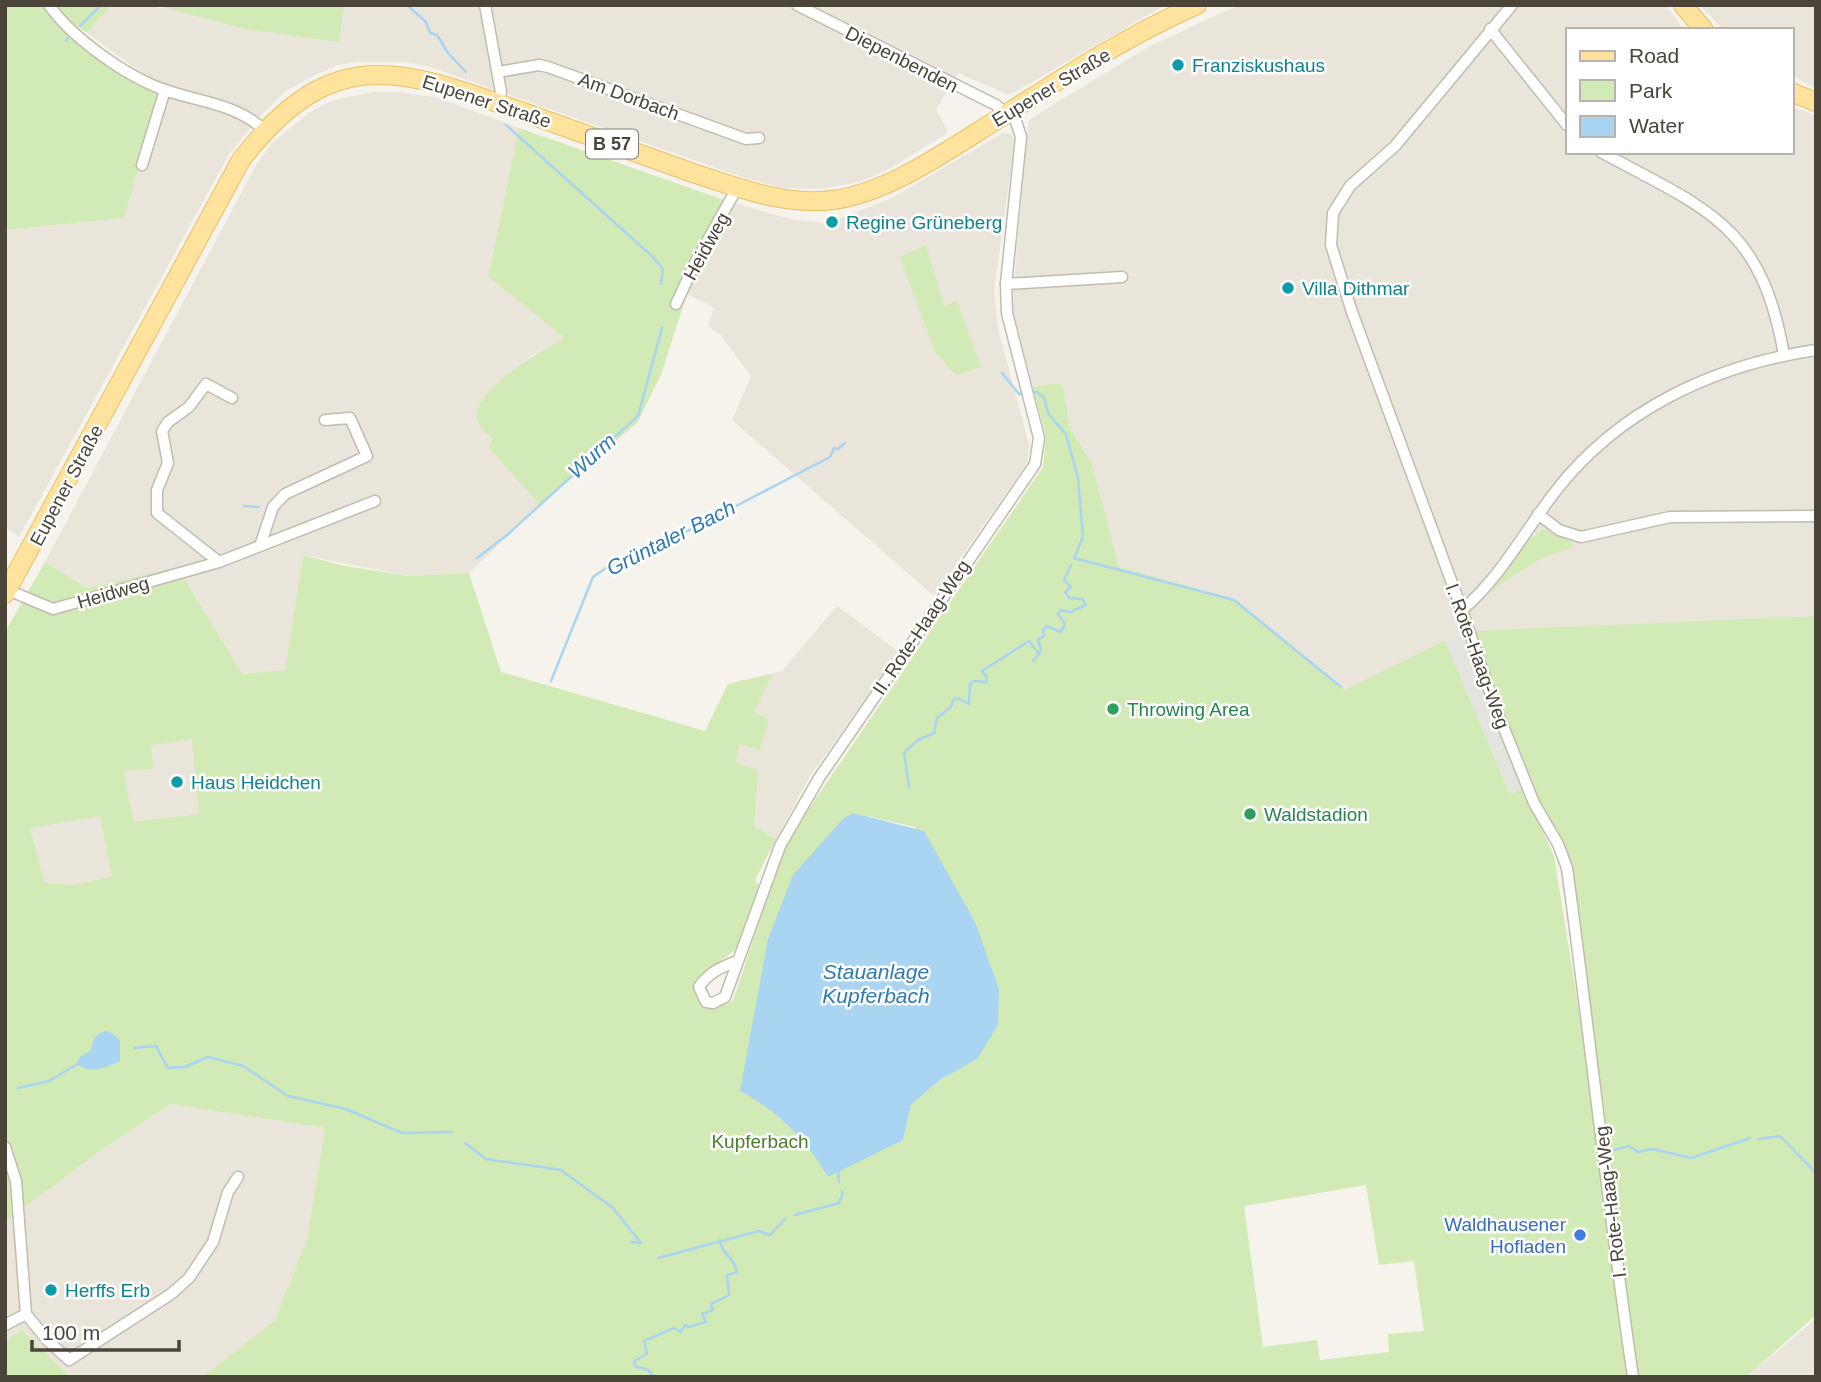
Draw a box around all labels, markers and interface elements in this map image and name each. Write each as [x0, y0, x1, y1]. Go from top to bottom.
street label: Diepenbenden [842, 22, 962, 97]
legend [1566, 28, 1793, 154]
street label: Eupener Straße [988, 44, 1114, 131]
text: Road [1629, 44, 1679, 67]
place label: Franziskushaus [1192, 55, 1325, 76]
marker: Franziskushaus [1170, 57, 1186, 73]
street label: Am Dorbach [576, 69, 682, 124]
street label: Eupener Straße [420, 71, 554, 132]
text: Park [1629, 79, 1673, 102]
text: Water [1629, 114, 1684, 137]
road number: B 57 [586, 130, 638, 159]
street label: Heidweg [679, 209, 734, 284]
place label: Regine Grüneberg [846, 212, 1002, 233]
marker: Regine Grüneberg [824, 214, 840, 230]
place label: Villa Dithmar [1302, 278, 1410, 299]
marker: Villa Dithmar [1280, 280, 1296, 296]
street label: Eupener Straße [26, 421, 107, 549]
water label: Wurm [563, 428, 620, 483]
water label: Grüntaler Bach [603, 495, 739, 580]
street label: II. Rote-Haag-Weg [869, 556, 974, 699]
street label: Heidweg [75, 572, 152, 613]
street label: I. Rote-Haag-Weg [1442, 581, 1514, 732]
place label: Throwing Area [1127, 699, 1250, 720]
marker: Throwing Area [1105, 701, 1121, 717]
place label: Haus Heidchen [191, 772, 321, 793]
marker: Haus Heidchen [169, 774, 185, 790]
place label: Waldstadion [1264, 804, 1368, 825]
marker: Waldstadion [1242, 806, 1258, 822]
water label: Stauanlage Kupferbach [822, 960, 930, 1007]
street label: I. Rote-Haag-Weg [1591, 1125, 1630, 1279]
park label: Kupferbach [711, 1131, 809, 1152]
place label: Waldhausener Hofladen [1444, 1214, 1567, 1257]
marker: Waldhausener Hofladen [1572, 1227, 1588, 1243]
place label: Herffs Erb [65, 1280, 150, 1301]
marker: Herffs Erb [43, 1282, 59, 1298]
scale bar [32, 1308, 178, 1352]
text: 100 m [42, 1321, 100, 1344]

